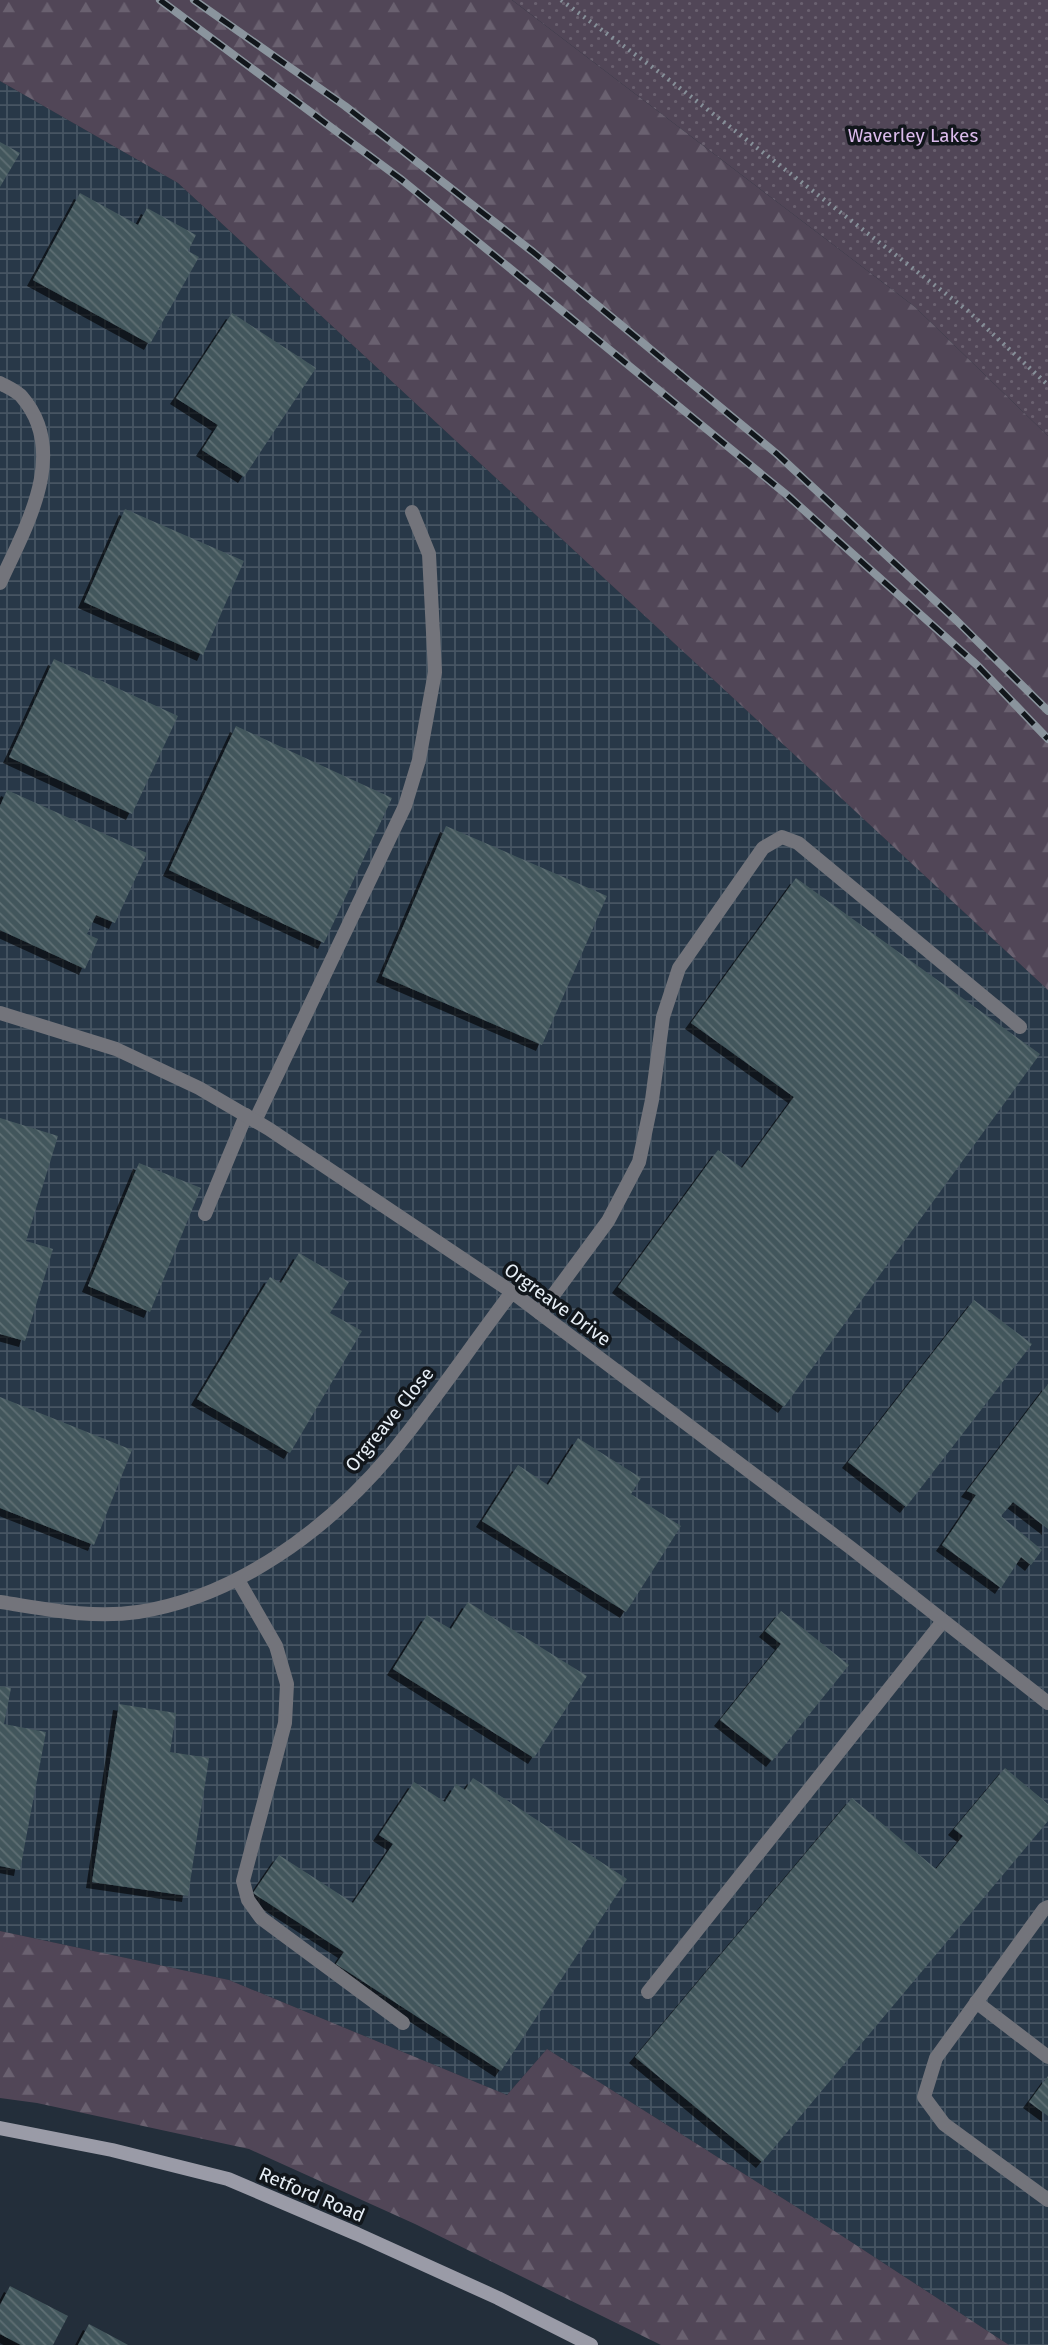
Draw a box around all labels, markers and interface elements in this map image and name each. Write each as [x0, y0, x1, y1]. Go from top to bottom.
park label: Waverley Lakes [848, 124, 978, 147]
street label: Orgreave Drive [500, 1258, 616, 1351]
street label: Orgreave Close [340, 1362, 439, 1476]
street label: Retford Road [255, 2162, 368, 2227]

